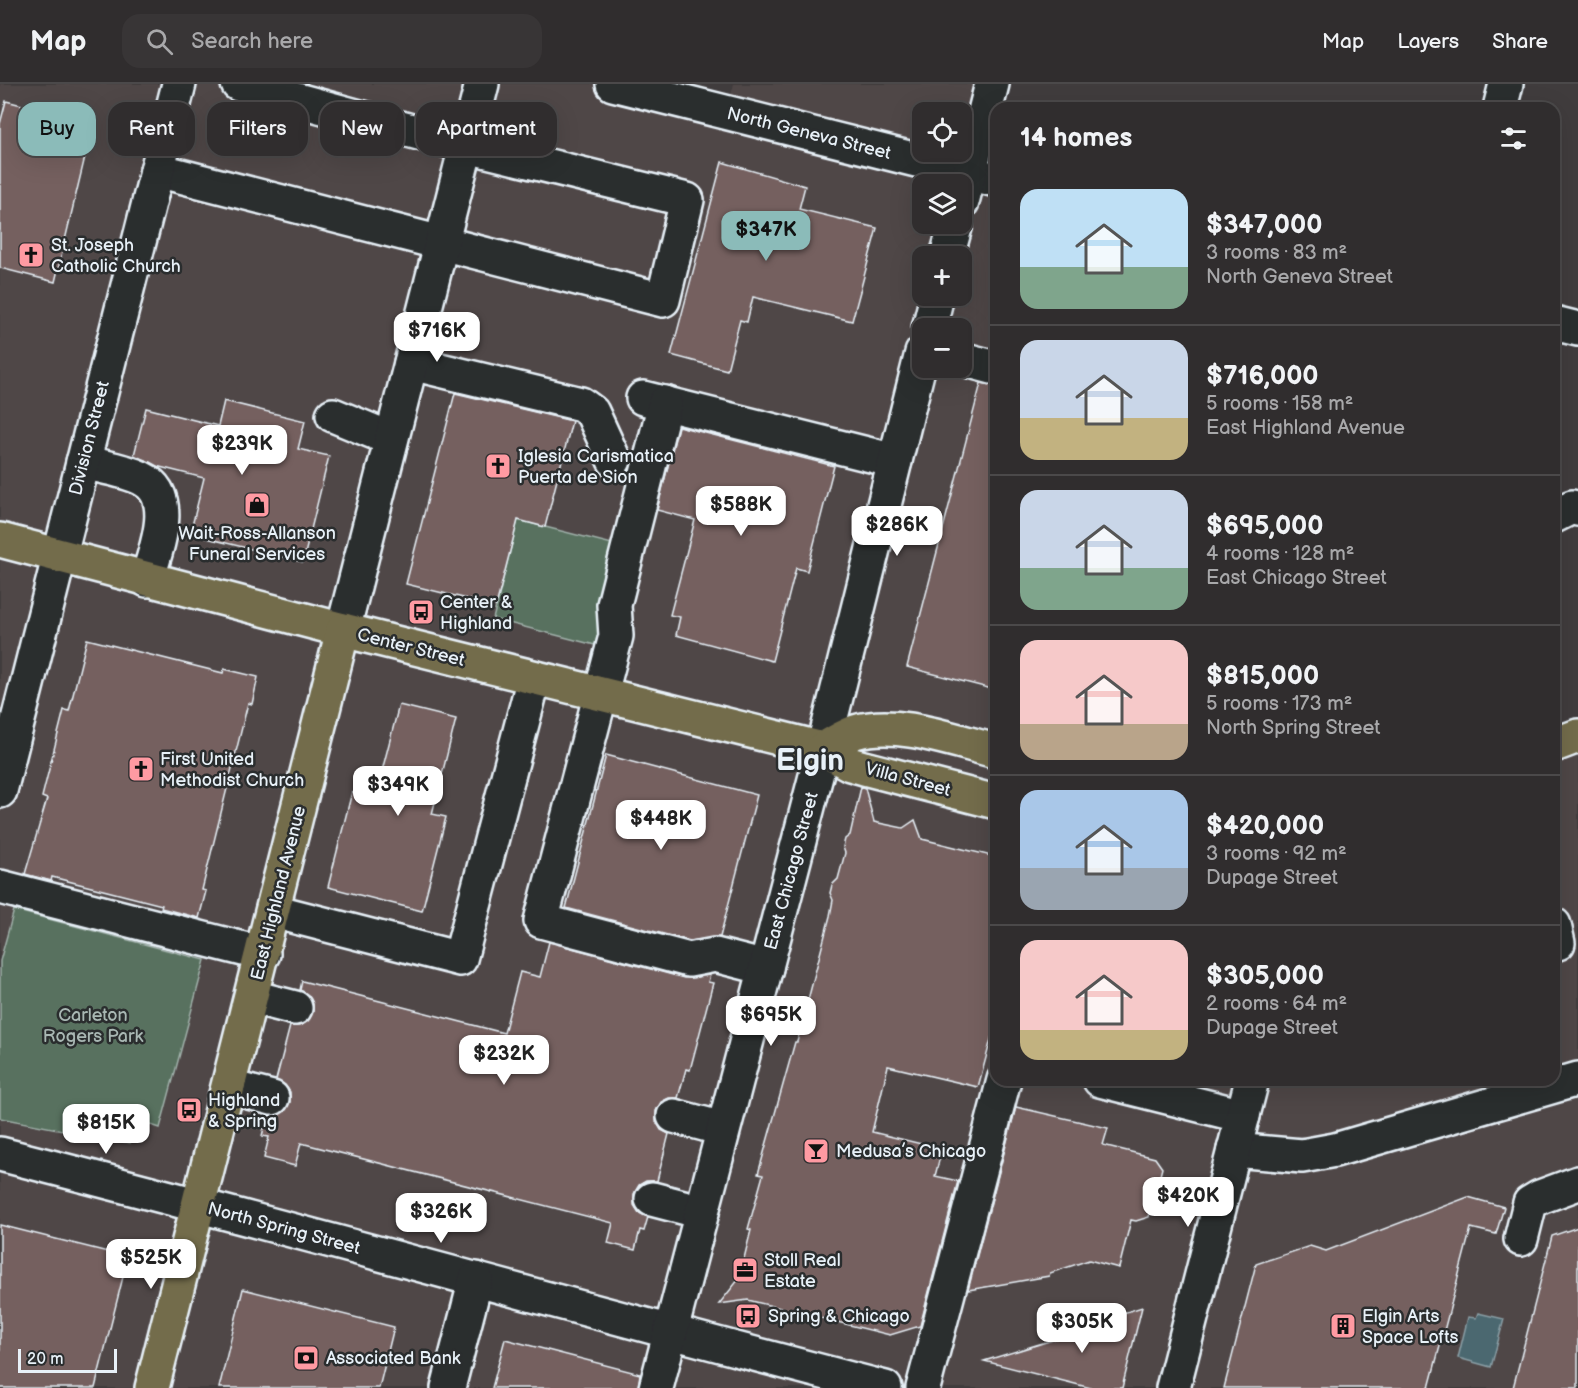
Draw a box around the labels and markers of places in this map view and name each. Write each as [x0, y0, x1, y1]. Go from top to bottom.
pin: $347K [724, 211, 808, 262]
place label: St. Joseph Catholic Church [51, 235, 181, 277]
church icon: St. Joseph Catholic Church [16, 240, 46, 270]
pin: $716K [395, 312, 479, 363]
pin: $239K [200, 425, 284, 476]
place label: Iglesia Carismatica Puerta de Sion [518, 446, 674, 488]
church icon: Iglesia Carismatica Puerta de Sion [483, 451, 513, 481]
pin: $588K [699, 486, 783, 537]
shop icon: Wait-Ross-Allanson Funeral Services [242, 490, 272, 520]
pin: $286K [855, 506, 939, 557]
place label: Wait-Ross-Allanson Funeral Services [178, 523, 336, 565]
place label: Center & Highland [440, 592, 513, 634]
bus stop icon: Center & Highland [406, 597, 436, 627]
place label: First United Methodist Church [160, 749, 304, 791]
church icon: First United Methodist Church [126, 754, 156, 784]
pin: $349K [356, 766, 440, 817]
pin: $448K [619, 800, 703, 851]
pin: $695K [729, 996, 813, 1047]
pin: $232K [462, 1035, 546, 1086]
place label: Highland & Spring [208, 1090, 280, 1132]
bus stop icon: Highland & Spring [174, 1095, 204, 1125]
pin: $815K [64, 1104, 148, 1155]
bar icon: Medusa’s Chicago [801, 1136, 831, 1166]
place label: Medusa’s Chicago [836, 1141, 986, 1162]
pin: $420K [1146, 1177, 1230, 1228]
pin: $326K [399, 1193, 483, 1244]
pin: $525K [109, 1239, 193, 1290]
place label: Stoll Real Estate [764, 1250, 841, 1292]
office icon: Stoll Real Estate [730, 1255, 760, 1285]
bus stop icon: Spring & Chicago [733, 1301, 763, 1331]
pin: $305K [1040, 1303, 1124, 1354]
place label: Spring & Chicago [768, 1306, 910, 1327]
place label: Elgin Arts Space Lofts [1362, 1306, 1458, 1348]
building icon: Elgin Arts Space Lofts [1328, 1311, 1358, 1341]
bank icon: Associated Bank [291, 1343, 321, 1373]
place label: Associated Bank [326, 1348, 461, 1369]

